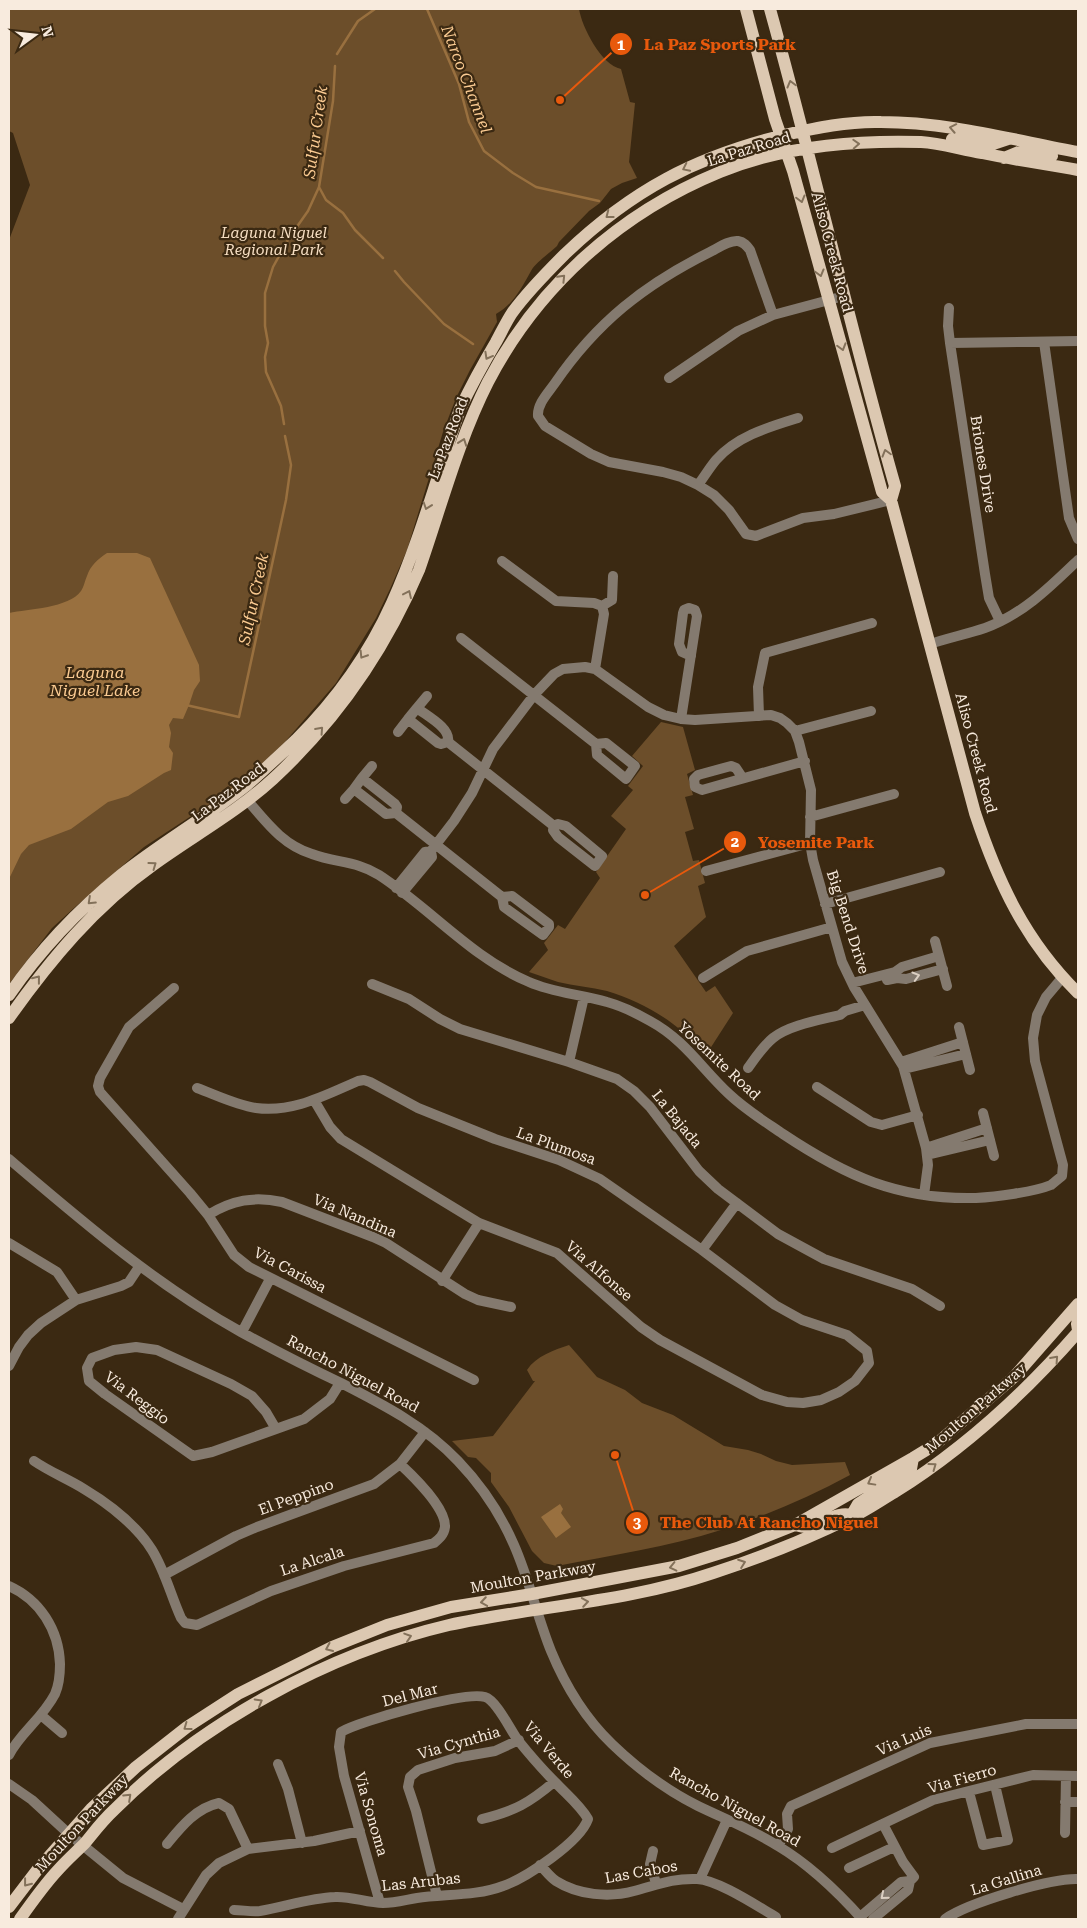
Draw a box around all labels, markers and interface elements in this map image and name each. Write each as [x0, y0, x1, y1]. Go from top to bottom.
north arrow [10, 10, 60, 60]
water label: Narco Channel [437, 22, 496, 136]
text: N [38, 24, 57, 39]
callout: La Paz Sports Park [609, 29, 806, 60]
text: La Paz Sports Park [644, 35, 796, 54]
text: 1 [617, 36, 626, 54]
one-way arrow [786, 80, 796, 88]
water label: Sulfur Creek [299, 84, 331, 181]
one-way arrow [949, 124, 957, 134]
street label: La Paz Road [705, 128, 793, 170]
one-way arrow [853, 138, 861, 149]
one-way arrow [682, 162, 691, 172]
street label: Aliso Creek Road [807, 190, 857, 314]
one-way arrow [795, 194, 805, 202]
one-way arrow [605, 209, 615, 218]
park label: Laguna Niguel Regional Park [220, 224, 327, 259]
one-way arrow [815, 268, 825, 276]
one-way arrow [556, 275, 565, 284]
one-way arrow [836, 342, 846, 350]
one-way arrow [484, 350, 494, 359]
street label: La Paz Road [424, 394, 472, 482]
street label: Briones Drive [966, 414, 1000, 514]
one-way arrow [457, 438, 467, 446]
one-way arrow [881, 449, 891, 458]
one-way arrow [423, 501, 433, 510]
water label: Sulfur Creek [234, 551, 273, 648]
one-way arrow [402, 590, 413, 599]
one-way arrow [360, 649, 370, 658]
water label: Laguna Niguel Lake [49, 663, 140, 700]
street label: Aliso Creek Road [951, 691, 1001, 815]
one-way arrow [315, 727, 324, 736]
street label: La Paz Road [188, 759, 268, 825]
callout: Yosemite Park [723, 827, 885, 858]
text: 2 [731, 833, 739, 851]
text: Yosemite Park [758, 833, 874, 852]
one-way arrow [147, 862, 157, 871]
street label: Big Bend Drive [823, 868, 873, 976]
one-way arrow [87, 895, 96, 904]
one-way arrow [911, 972, 919, 982]
one-way arrow [32, 975, 41, 984]
street label: Yosemite Road [674, 1018, 764, 1104]
street label: La Bajada [648, 1086, 706, 1152]
street label: La Plumosa [514, 1123, 598, 1169]
street label: Via Nandina [311, 1190, 399, 1242]
street label: Via Alfonse [562, 1237, 636, 1305]
street label: Via Carissa [251, 1243, 329, 1297]
street label: Rancho Niguel Road [284, 1331, 423, 1417]
one-way arrow [1049, 1355, 1058, 1364]
street label: Moulton Parkway [922, 1359, 1030, 1457]
street label: Via Reggio [101, 1368, 173, 1428]
one-way arrow [928, 1463, 937, 1472]
street label: El Peppino [256, 1475, 336, 1519]
one-way arrow [867, 1476, 876, 1486]
callout: The Club At Rancho Niguel [625, 1507, 888, 1538]
text: The Club At Rancho Niguel [660, 1513, 879, 1532]
text: 3 [633, 1514, 642, 1532]
street label: La Alcala [278, 1542, 346, 1580]
street label: Moulton Parkway [469, 1557, 597, 1597]
one-way arrow [738, 1559, 746, 1569]
one-way arrow [669, 1561, 678, 1572]
one-way arrow [479, 1596, 488, 1606]
one-way arrow [581, 1597, 589, 1608]
one-way arrow [403, 1632, 411, 1642]
one-way arrow [325, 1642, 334, 1653]
street label: Del Mar [380, 1679, 440, 1711]
one-way arrow [254, 1698, 263, 1708]
street label: Via Verde [520, 1718, 578, 1782]
street label: Via Luis [874, 1720, 934, 1760]
one-way arrow [183, 1721, 193, 1730]
street label: Via Cynthia [416, 1723, 502, 1763]
street label: Via Fierro [926, 1761, 998, 1797]
street label: Rancho Niguel Road [666, 1763, 804, 1851]
street label: Moulton Parkway [32, 1770, 132, 1876]
street label: Via Sonoma [350, 1770, 392, 1858]
one-way arrow [122, 1794, 131, 1803]
street label: Las Cabos [603, 1857, 679, 1887]
street label: La Gallina [968, 1861, 1044, 1899]
street label: Las Arubas [381, 1869, 461, 1895]
one-way arrow [24, 1877, 32, 1886]
one-way arrow [881, 1891, 890, 1899]

